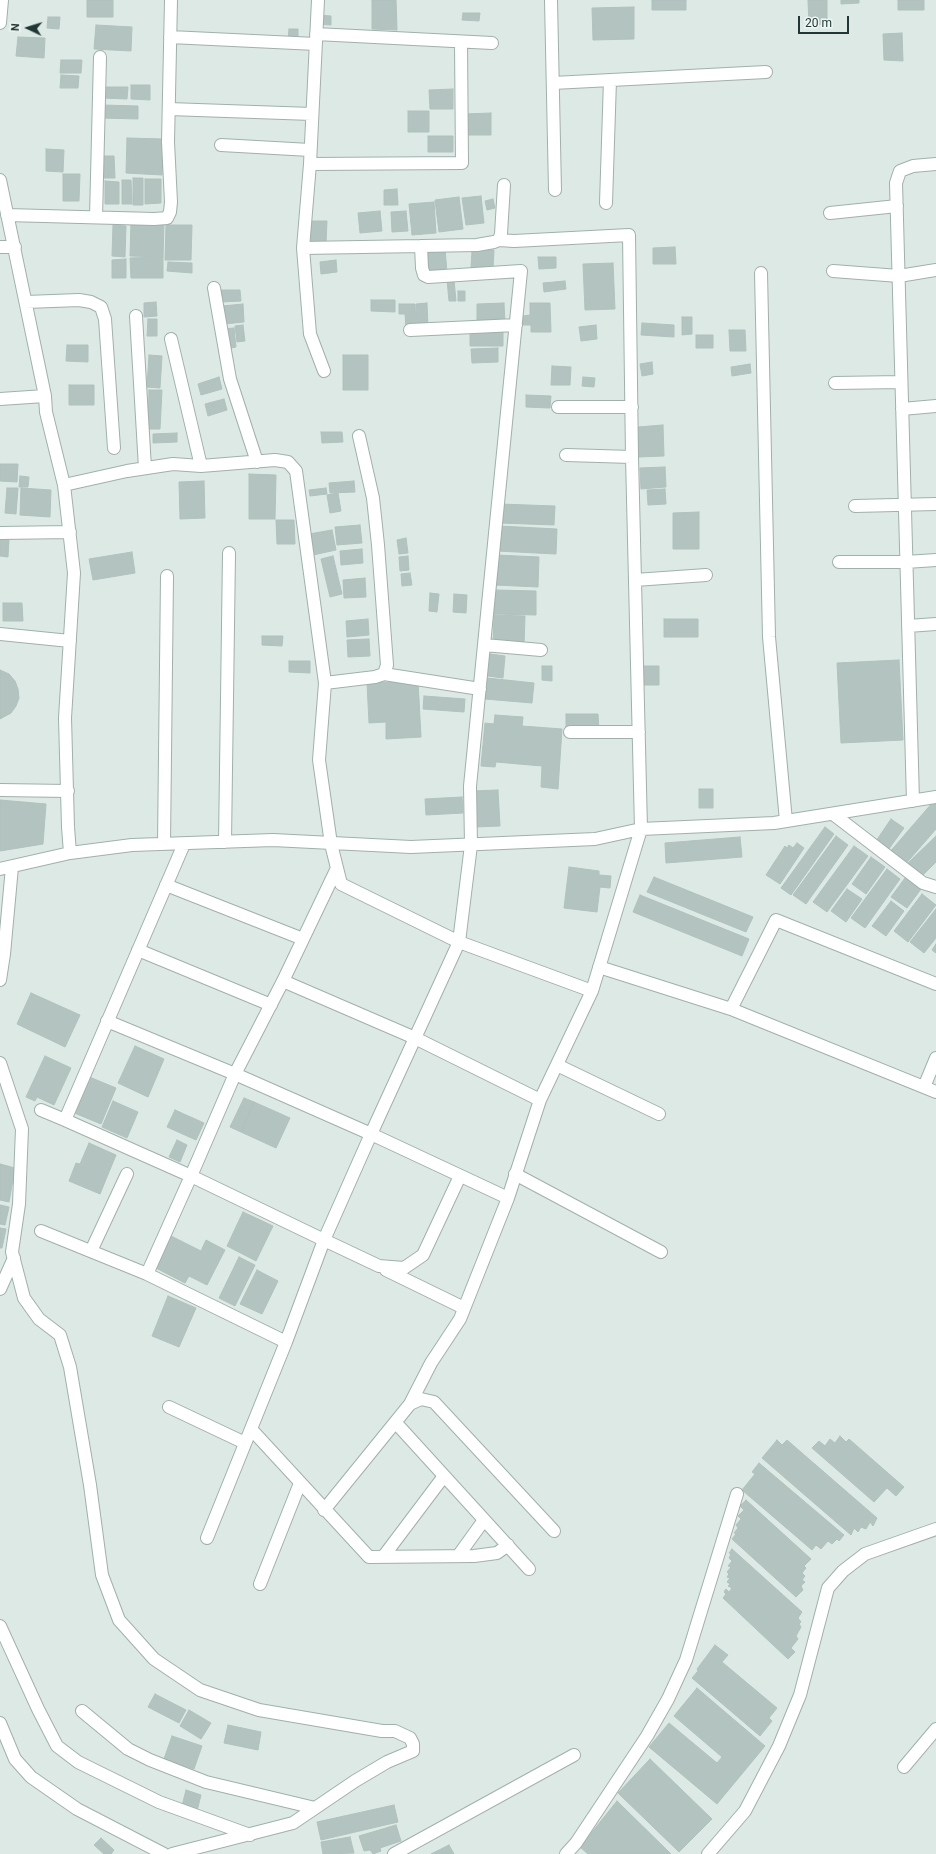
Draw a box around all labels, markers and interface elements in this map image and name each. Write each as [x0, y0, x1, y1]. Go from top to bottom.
north arrow [8, 8, 48, 48]
scale bar [800, 8, 851, 34]
text: 20 m [805, 16, 832, 30]
text: N [9, 23, 22, 31]

